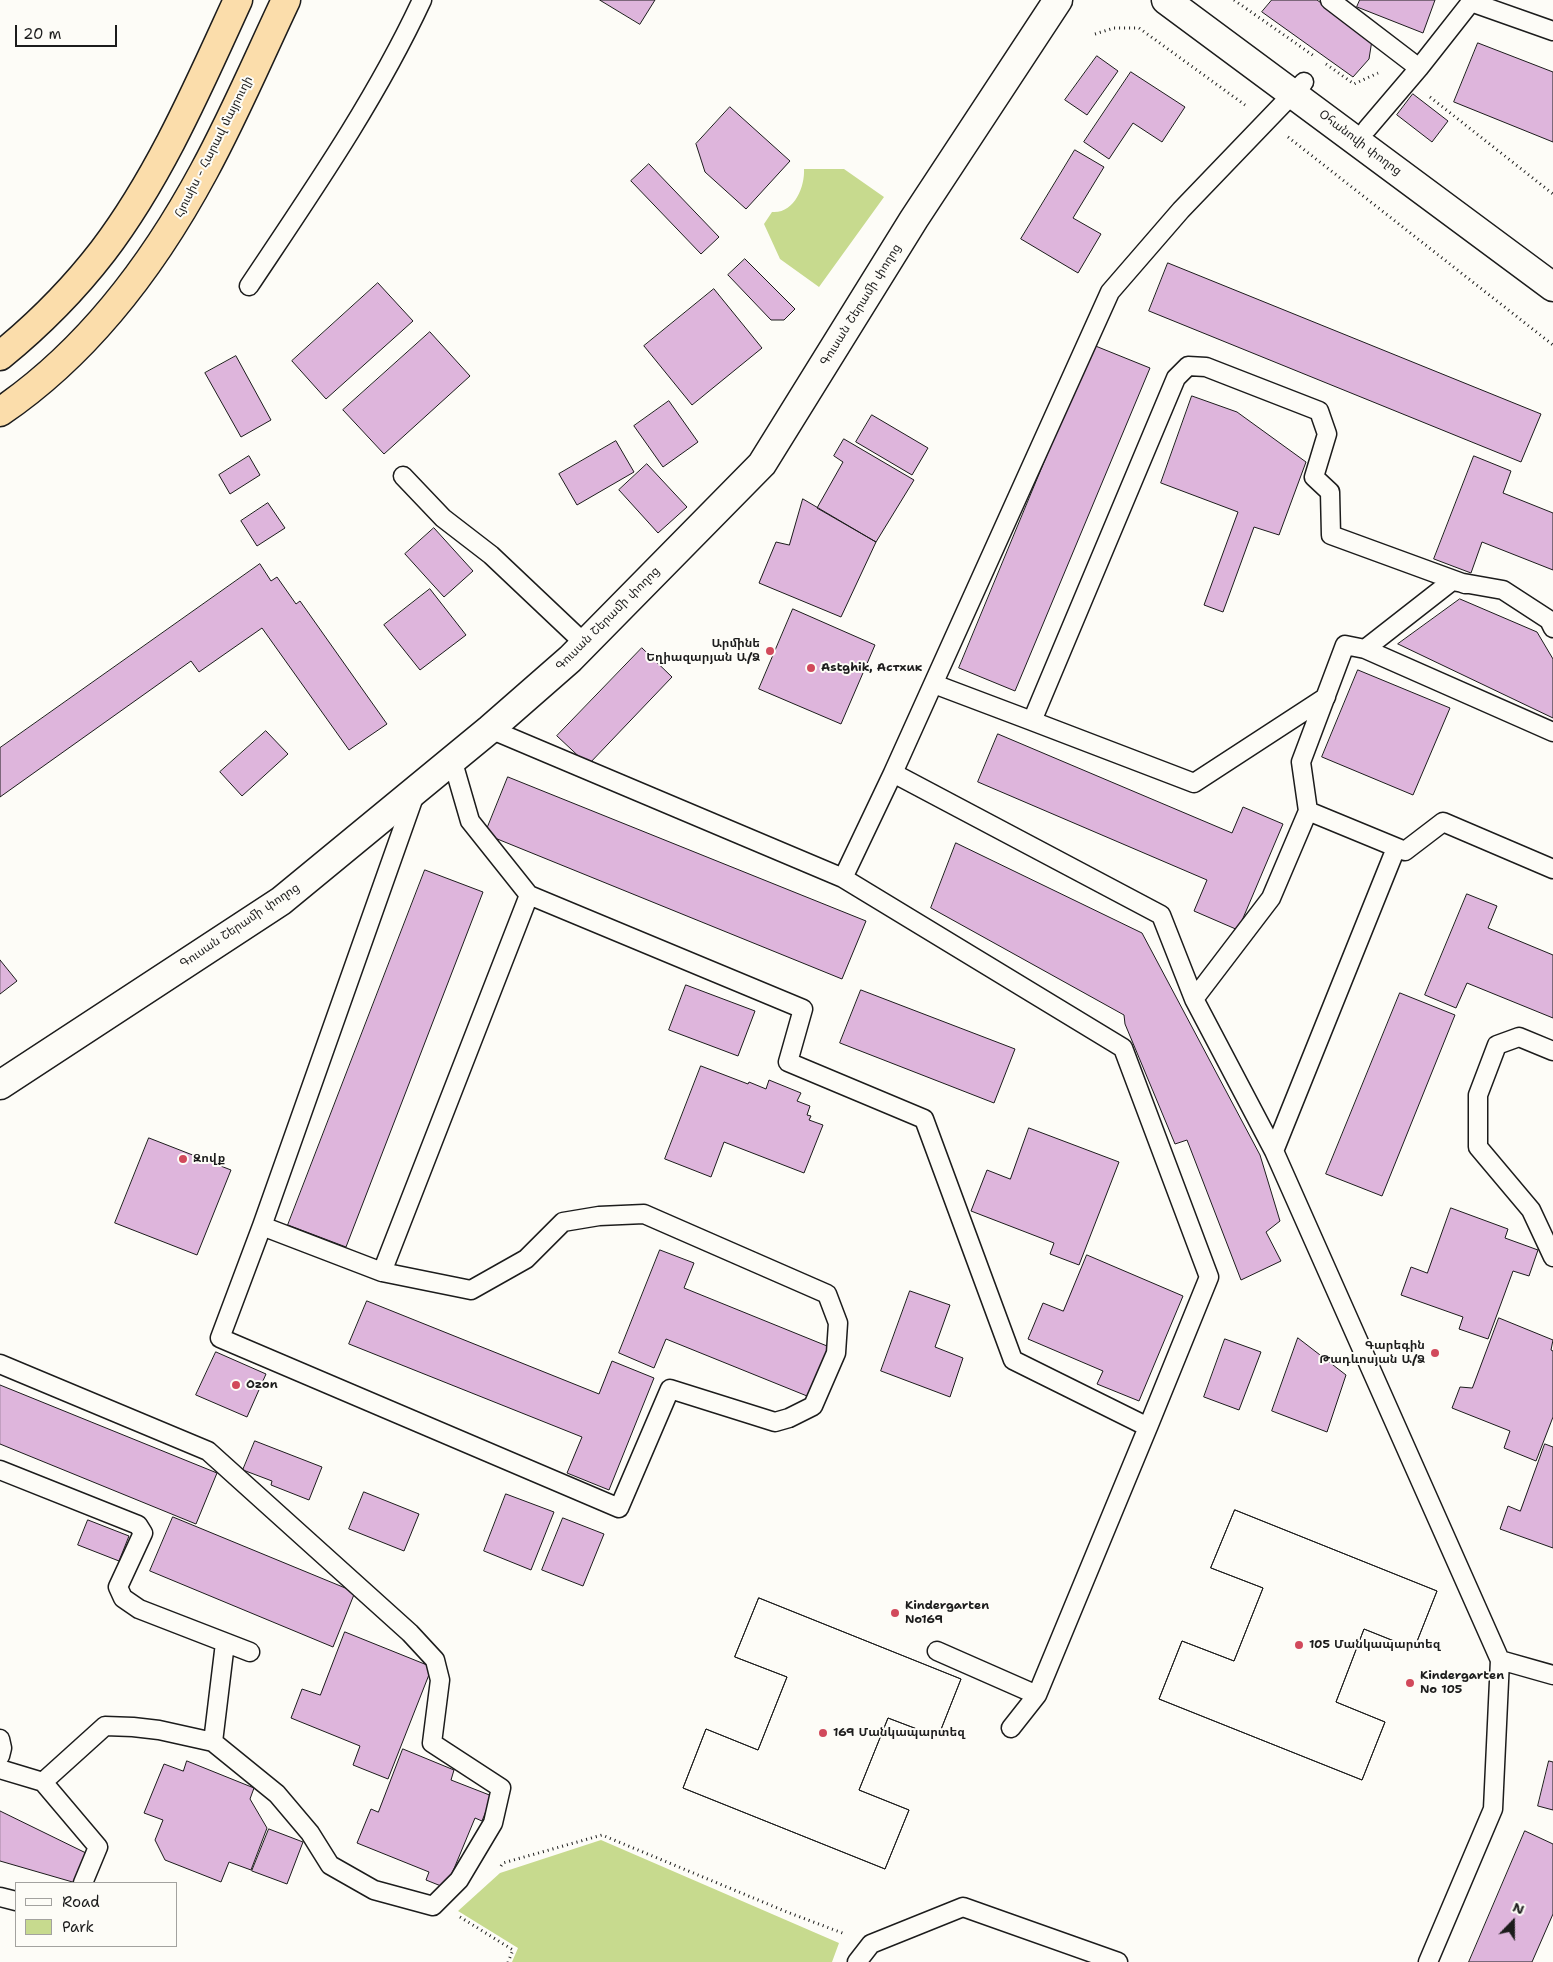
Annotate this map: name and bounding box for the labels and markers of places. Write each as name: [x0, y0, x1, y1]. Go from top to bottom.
place label: Արմինե Եղիազարյան Ա/Ձ: [646, 637, 760, 665]
marker: Արմինե Եղիազարյան Ա/Ձ: [764, 645, 776, 657]
place label: Astghik, Астхик: [821, 661, 922, 675]
marker: Astghik, Астхик: [805, 662, 817, 674]
place label: Զովք: [193, 1152, 225, 1166]
marker: Զովք: [177, 1153, 189, 1165]
place label: Գարեգին Թադևոսյան Ա/Ձ: [1319, 1339, 1425, 1367]
marker: Գարեգին Թադևոսյան Ա/Ձ: [1429, 1347, 1441, 1359]
place label: Ozon: [246, 1378, 278, 1392]
marker: Ozon: [230, 1379, 242, 1391]
place label: Kindergarten No169: [905, 1599, 989, 1627]
marker: Kindergarten No169: [889, 1607, 901, 1619]
place label: 105 Մանկապարտեզ: [1309, 1638, 1440, 1652]
marker: 105 Մանկապարտեզ: [1293, 1639, 1305, 1651]
place label: Kindergarten No 105: [1420, 1669, 1504, 1697]
marker: Kindergarten No 105: [1404, 1677, 1416, 1689]
place label: 169 Մանկապարտեզ: [833, 1726, 965, 1740]
marker: 169 Մանկապարտեզ: [817, 1727, 829, 1739]

